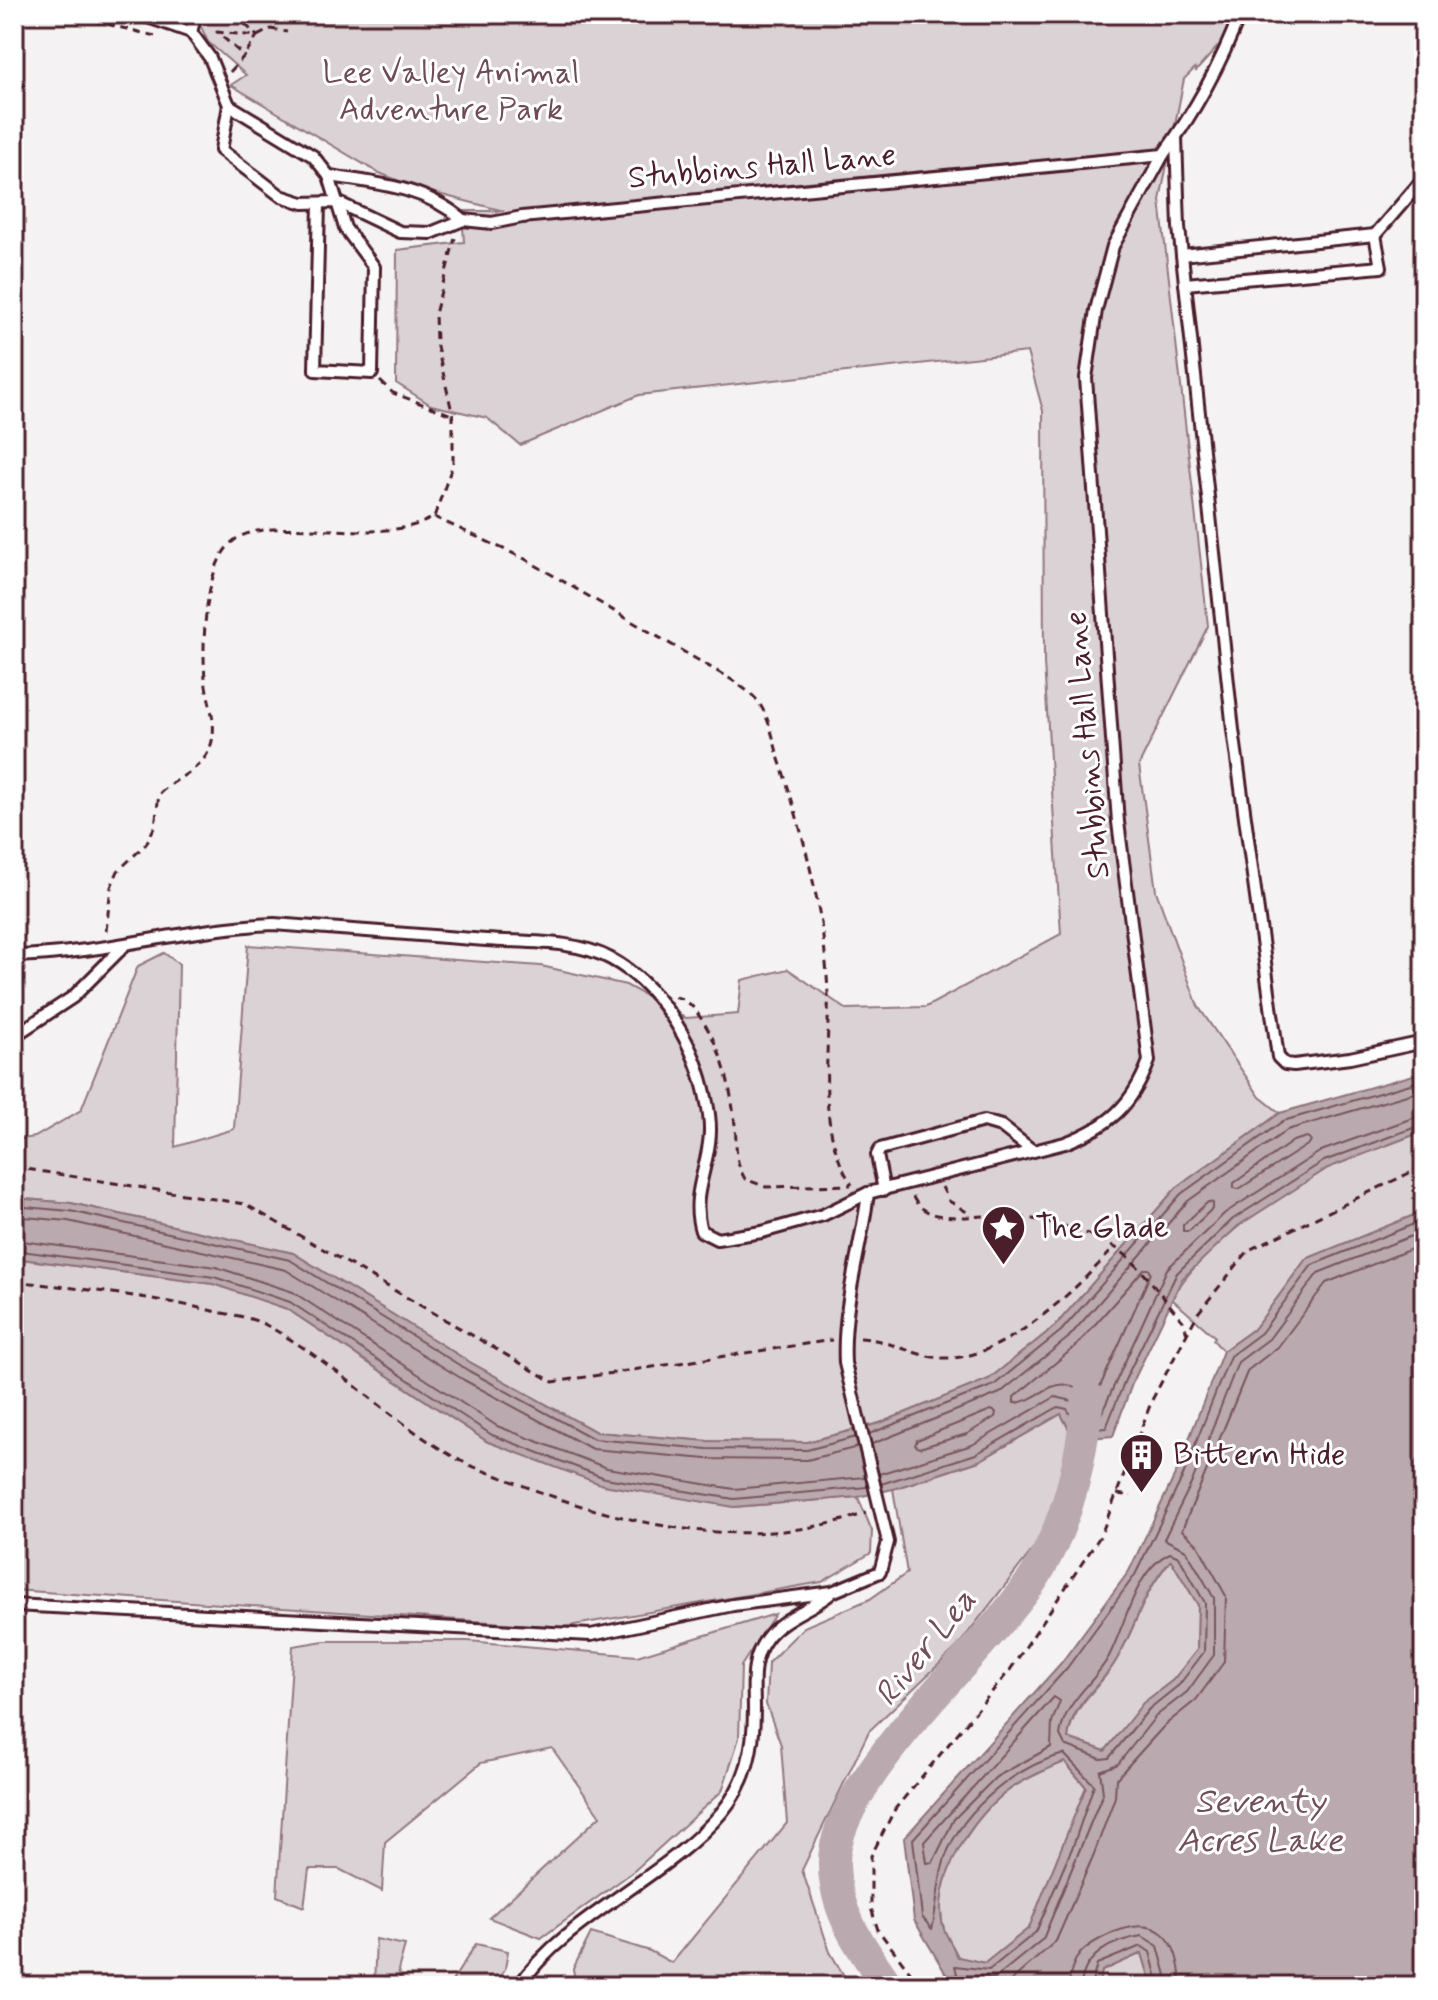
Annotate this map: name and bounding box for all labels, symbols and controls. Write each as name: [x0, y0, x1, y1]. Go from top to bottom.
park label: Lee Valley Animal Adventure Park: [323, 52, 579, 131]
street label: Stubbins Hall Lane: [626, 134, 898, 200]
street label: Stubbins Hall Lane: [1055, 609, 1121, 881]
place icon: The Glade: [980, 1204, 1028, 1267]
place label: The Glade: [1035, 1207, 1169, 1249]
building icon: Bittern Hide: [1118, 1431, 1166, 1494]
place label: Bittern Hide: [1173, 1434, 1346, 1476]
water label: River Lea: [865, 1580, 987, 1716]
water label: Seventy Acres Lake: [1177, 1780, 1344, 1864]

